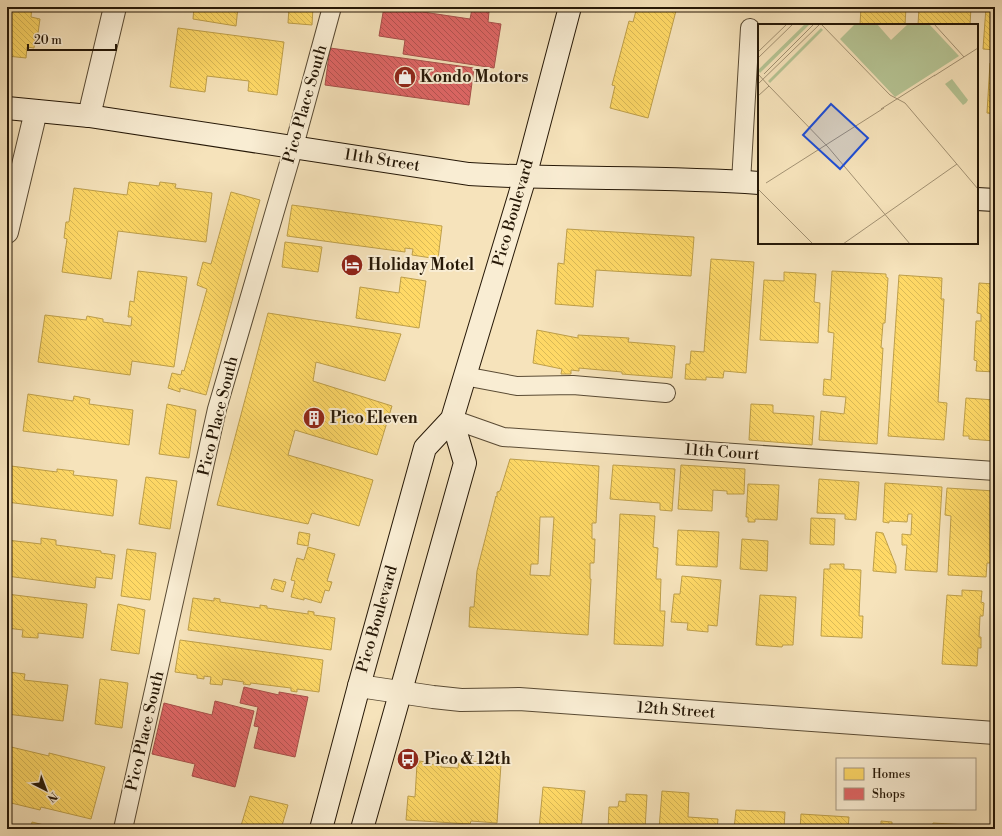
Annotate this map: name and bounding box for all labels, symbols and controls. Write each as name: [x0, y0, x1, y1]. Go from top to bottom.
inset map: [758, 24, 978, 244]
scale bar: [28, 26, 116, 52]
text: 20 m: [34, 33, 62, 48]
street label: Pico Place South: [279, 42, 332, 166]
shop icon: Kondo Motors: [392, 64, 418, 90]
place label: Kondo Motors: [420, 67, 529, 87]
street label: 11th Street: [343, 144, 422, 176]
street label: Pico Boulevard: [488, 157, 538, 269]
hotel icon: Holiday Motel: [339, 252, 365, 278]
place label: Holiday Motel: [368, 255, 475, 275]
street label: Pico Place South: [193, 354, 243, 478]
building icon: Pico Eleven: [301, 405, 327, 431]
place label: Pico Eleven: [330, 408, 418, 428]
street label: 11th Court: [684, 439, 760, 465]
street label: Pico Boulevard: [352, 563, 402, 675]
street label: Pico Place South: [121, 669, 169, 793]
street label: 12th Street: [636, 697, 716, 723]
bus stop icon: Pico & 12th: [395, 746, 421, 772]
place label: Pico & 12th: [424, 749, 511, 769]
legend: [836, 758, 976, 810]
text: Homes: [872, 767, 910, 782]
north arrow: [26, 770, 66, 810]
text: Shops: [872, 787, 905, 802]
text: N: [44, 789, 60, 805]

